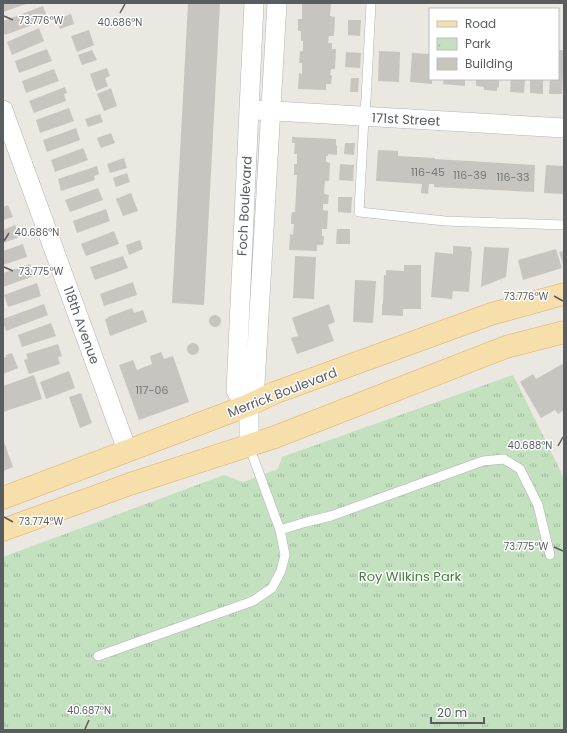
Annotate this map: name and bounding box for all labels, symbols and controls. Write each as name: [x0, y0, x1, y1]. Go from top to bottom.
legend: [429, 8, 559, 80]
text: 73.776°W: [19, 13, 64, 28]
text: 40.686°N: [98, 15, 142, 30]
text: Road: [465, 15, 496, 32]
text: Park: [465, 35, 492, 52]
text: Building: [465, 55, 513, 72]
street label: 171st Street: [371, 108, 441, 131]
street label: Foch Boulevard: [232, 156, 257, 257]
house number: 116-45: [411, 164, 445, 180]
house number: 116-39: [453, 167, 487, 183]
house number: 116-33: [496, 169, 530, 185]
text: 40.686°N: [15, 225, 59, 240]
text: 73.775°W: [19, 264, 63, 279]
street label: 118th Avenue: [59, 283, 104, 367]
text: 73.776°W: [504, 289, 549, 304]
street label: Merrick Boulevard: [225, 363, 340, 422]
house number: 117-06: [136, 382, 169, 398]
text: 40.688°N: [508, 438, 552, 453]
text: 73.774°W: [19, 514, 63, 529]
text: 73.775°W: [504, 539, 548, 554]
park label: Roy Wilkins Park: [359, 567, 462, 586]
scale bar: [431, 699, 484, 725]
text: 40.687°N: [67, 703, 111, 718]
text: 20 m: [437, 704, 467, 721]

